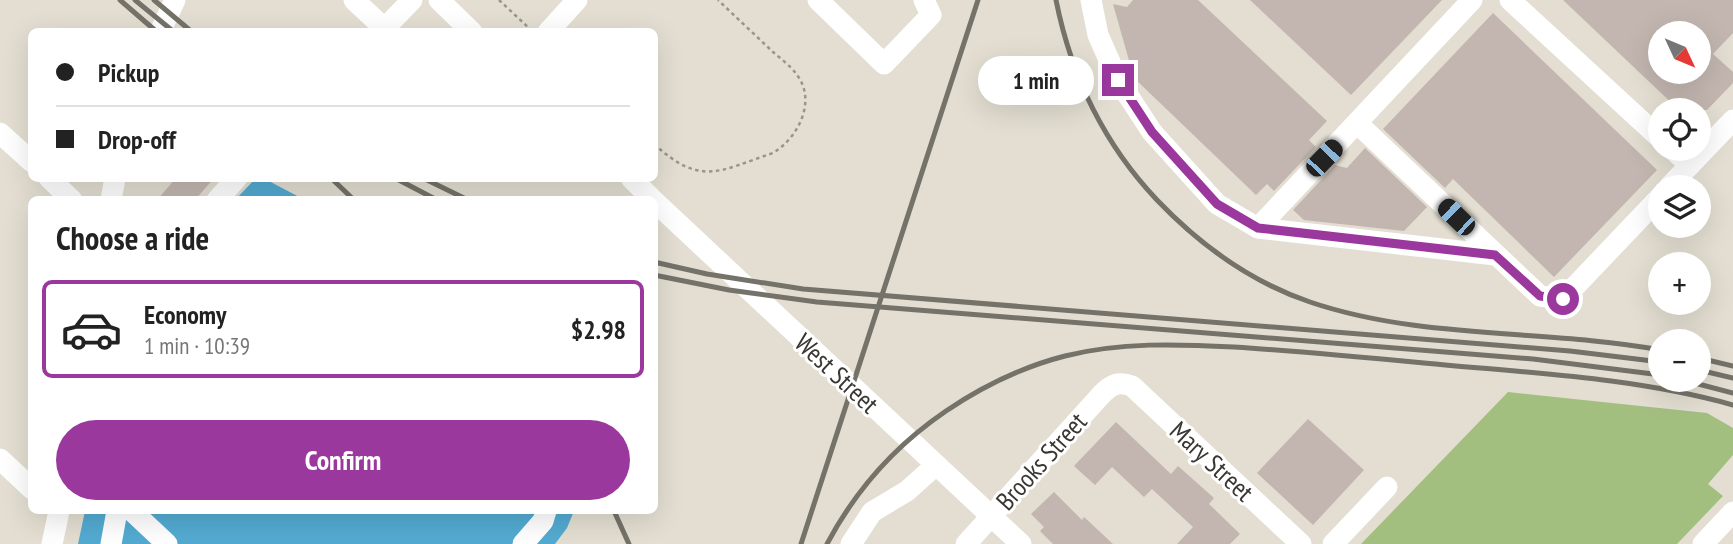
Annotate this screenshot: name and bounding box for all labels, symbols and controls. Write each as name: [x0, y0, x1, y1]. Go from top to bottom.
north arrow: [1648, 21, 1712, 84]
map controls: [1648, 21, 1711, 392]
text: Pickup: [98, 56, 159, 89]
callout: 1 min: [978, 56, 1094, 104]
route end: [1102, 64, 1134, 96]
text: 1 min: [1013, 66, 1059, 95]
button: locate: [1648, 98, 1711, 161]
text: Drop-off: [98, 123, 176, 156]
car: [1302, 136, 1347, 180]
button: layers: [1648, 175, 1711, 238]
car: [1434, 195, 1479, 239]
text: Choose a ride: [56, 217, 209, 259]
button: +: [1648, 252, 1711, 315]
route start: [1547, 283, 1579, 315]
icon: car: [60, 298, 123, 361]
text: Economy: [144, 298, 226, 331]
text: $2.98: [571, 313, 626, 346]
street label: West Street: [788, 326, 886, 420]
button: −: [1648, 329, 1711, 392]
text: 1 min · 10:39: [144, 331, 250, 360]
street label: Brooks Street: [989, 405, 1093, 517]
street label: Mary Street: [1163, 414, 1261, 508]
button: Confirm: [56, 420, 630, 500]

